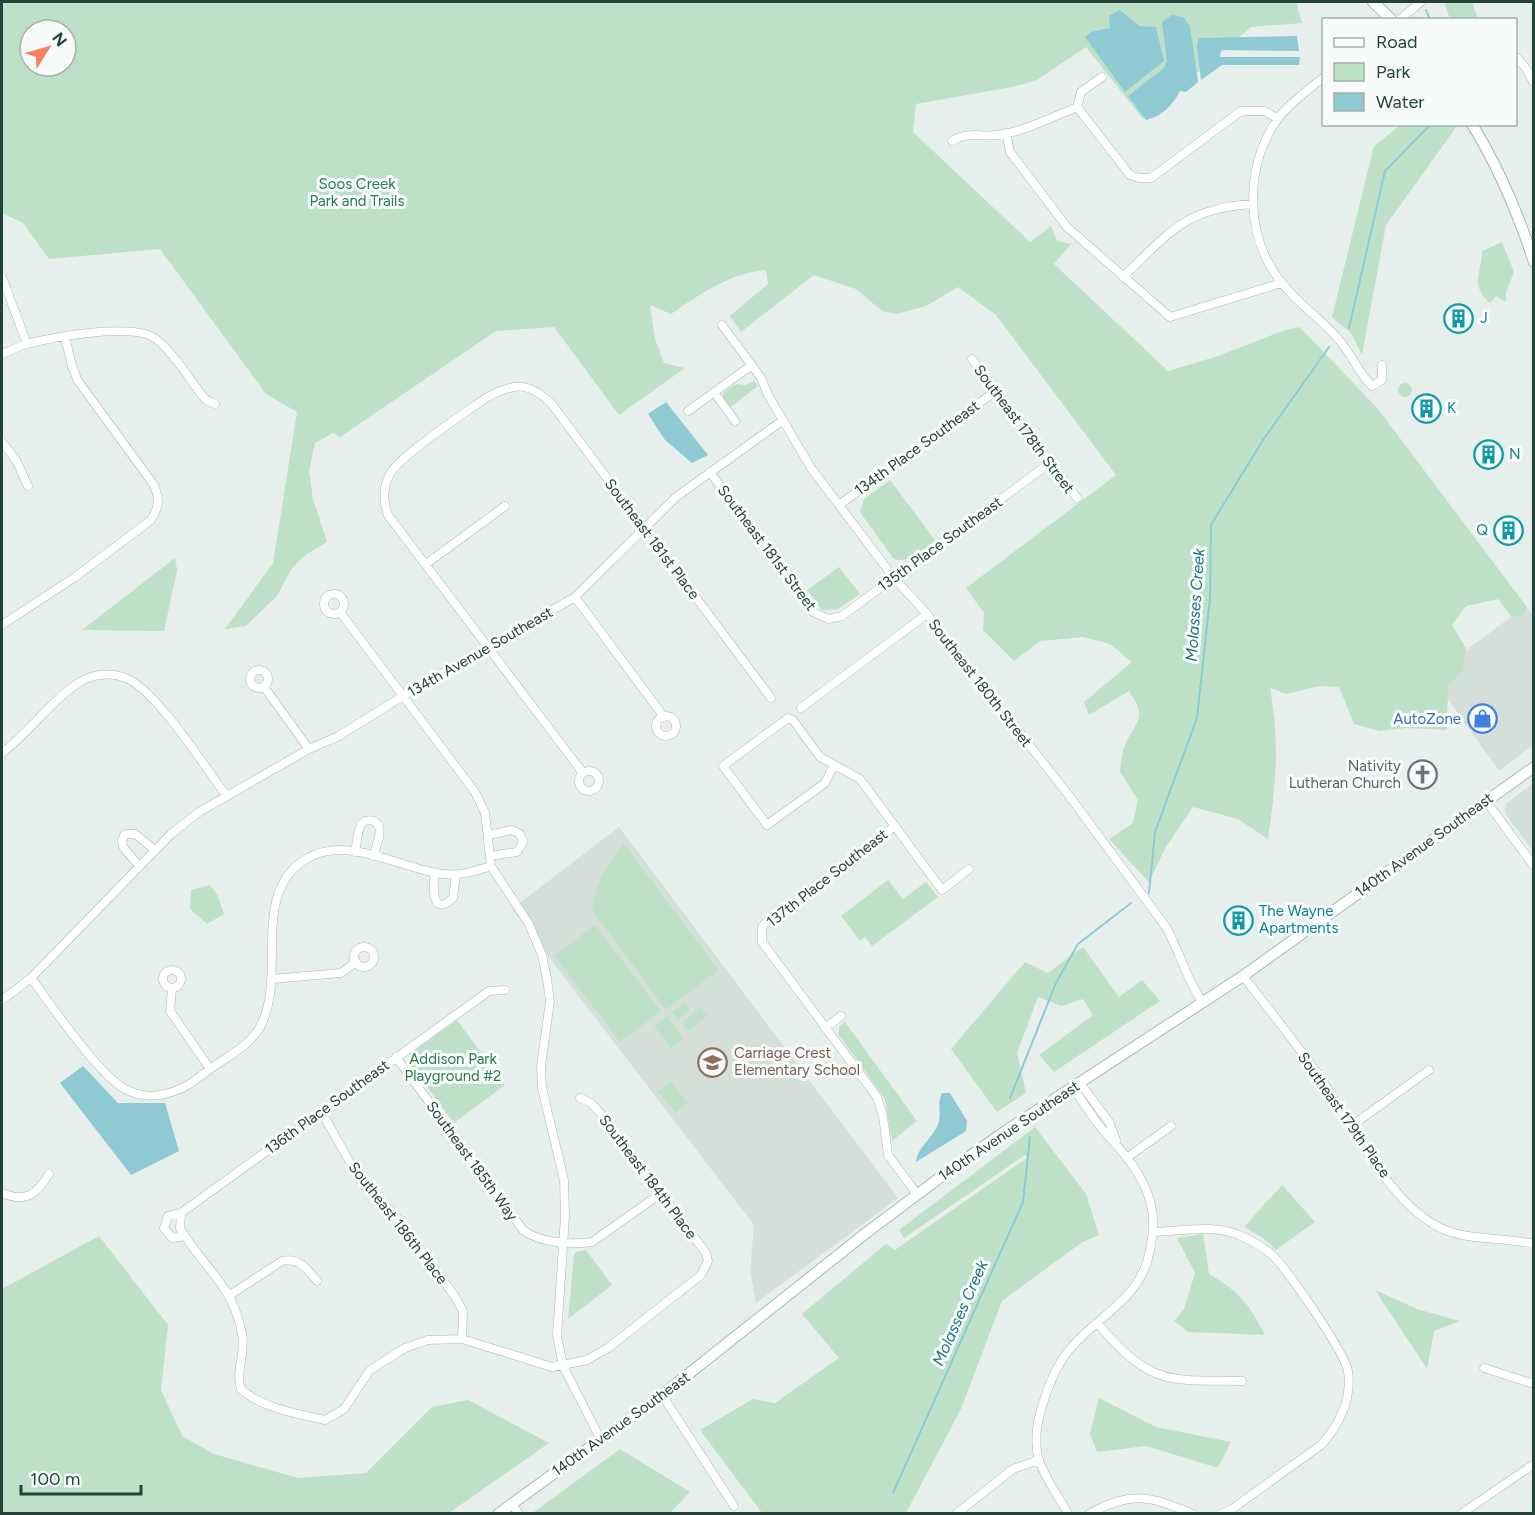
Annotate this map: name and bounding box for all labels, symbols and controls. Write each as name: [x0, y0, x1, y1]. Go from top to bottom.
north arrow: [18, 18, 78, 78]
legend: [1322, 18, 1517, 126]
text: N: [48, 29, 71, 50]
text: Road: [1376, 31, 1417, 53]
text: Park: [1376, 61, 1411, 83]
text: Water: [1376, 91, 1424, 113]
park label: Soos Creek Park and Trails: [310, 175, 404, 210]
building icon: J: [1443, 302, 1475, 334]
place label: J: [1480, 309, 1488, 327]
street label: Southeast 178th Street: [970, 361, 1078, 497]
building icon: K: [1410, 392, 1442, 424]
street label: 134th Place Southeast: [851, 396, 983, 499]
place label: K: [1447, 399, 1457, 417]
building icon: N: [1472, 438, 1504, 470]
place label: N: [1509, 445, 1521, 463]
street label: Southeast 181st Place: [601, 475, 703, 603]
street label: Southeast 181st Street: [714, 482, 820, 615]
street label: 135th Place Southeast: [874, 493, 1006, 595]
building icon: Q: [1493, 514, 1525, 546]
place label: Q: [1476, 521, 1488, 539]
water label: Molasses Creek: [1182, 547, 1209, 662]
street label: 134th Avenue Southeast: [404, 603, 556, 701]
street label: Southeast 180th Street: [924, 615, 1036, 751]
shop icon: AutoZone: [1466, 703, 1498, 735]
place label: AutoZone: [1393, 710, 1461, 728]
place label: Nativity Lutheran Church: [1289, 757, 1401, 792]
church icon: Nativity Lutheran Church: [1406, 759, 1438, 791]
street label: 140th Avenue Southeast: [1352, 789, 1497, 901]
street label: 137th Place Southeast: [763, 825, 891, 931]
place label: The Wayne Apartments: [1259, 902, 1338, 937]
building icon: The Wayne Apartments: [1222, 904, 1254, 936]
place label: Carriage Crest Elementary School: [734, 1044, 860, 1079]
school or university icon: Carriage Crest Elementary School: [697, 1046, 729, 1078]
street label: Southeast 179th Place: [1294, 1049, 1394, 1181]
park label: Addison Park Playground #2: [405, 1050, 501, 1085]
street label: 136th Place Southeast: [261, 1056, 393, 1158]
street label: 140th Avenue Southeast: [935, 1077, 1083, 1185]
street label: Southeast 185th Way: [423, 1098, 522, 1224]
street label: Southeast 184th Place: [595, 1111, 701, 1243]
street label: Southeast 186th Place: [345, 1158, 451, 1288]
water label: Molasses Creek: [928, 1256, 992, 1369]
street label: 140th Avenue Southeast: [549, 1368, 694, 1480]
scale bar: [21, 1458, 141, 1496]
text: 100 m: [30, 1468, 80, 1490]

